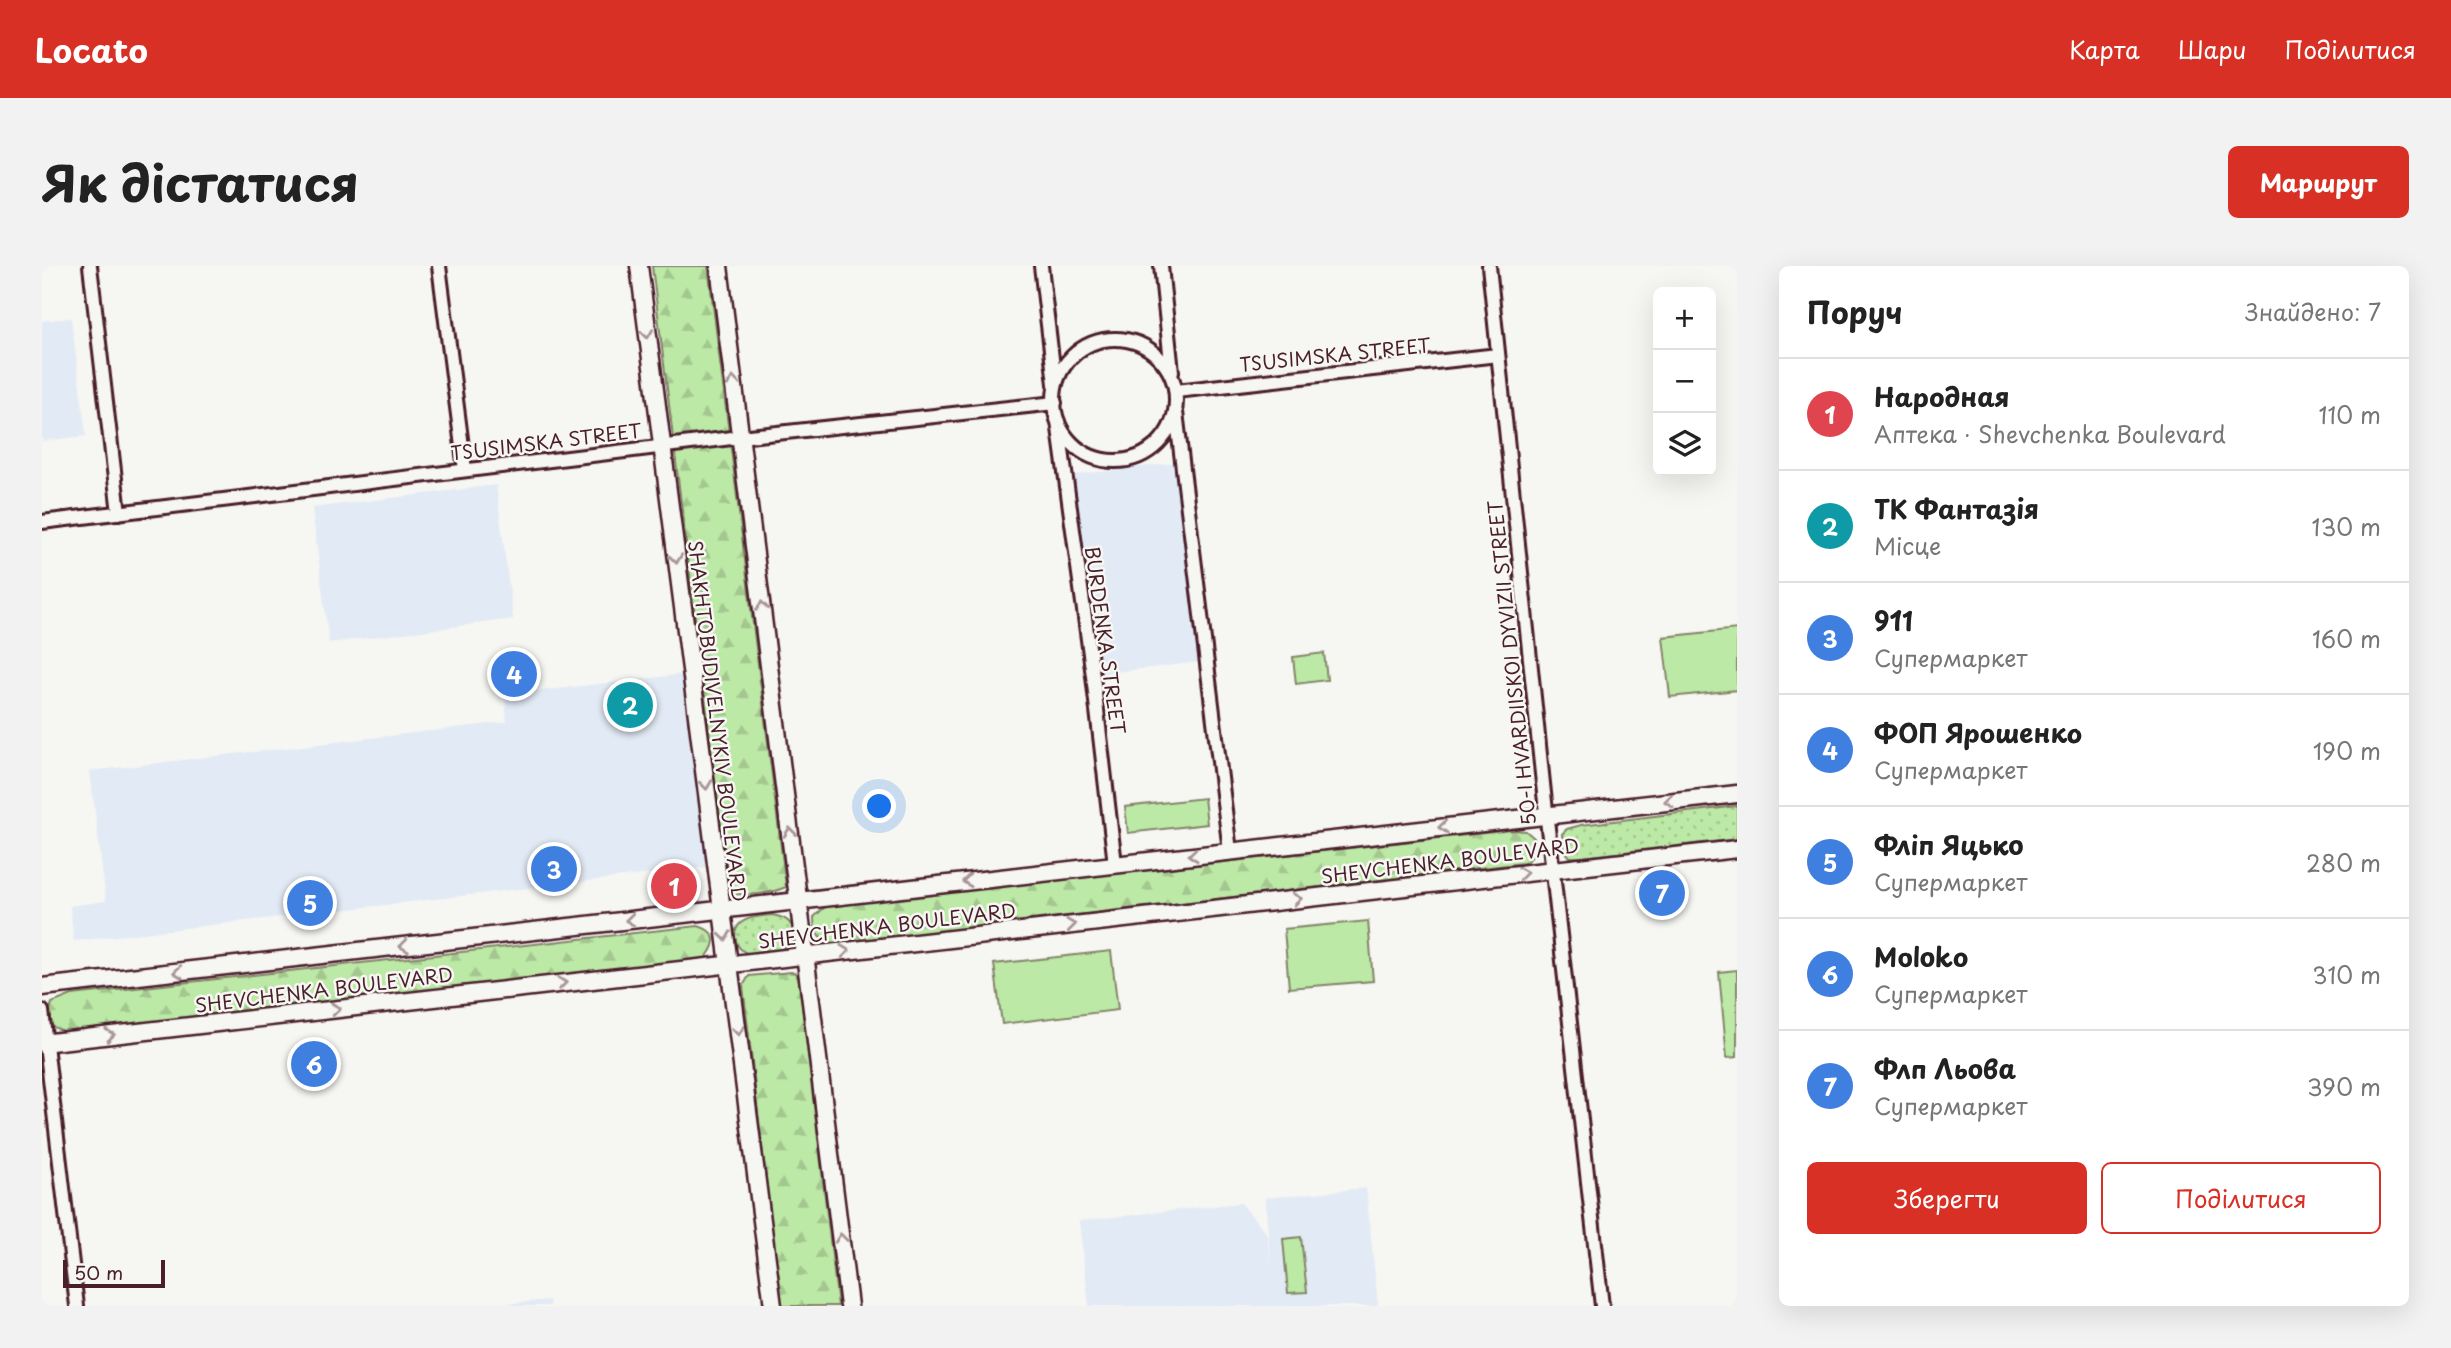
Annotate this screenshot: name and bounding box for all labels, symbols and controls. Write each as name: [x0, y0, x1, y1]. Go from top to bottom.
text: Locato: [35, 24, 148, 74]
text: Карта: [2069, 31, 2140, 67]
text: Шари: [2178, 31, 2247, 67]
text: Поділитися: [2285, 31, 2416, 67]
text: Як дістатися: [42, 145, 359, 219]
button: Маршрут: [2228, 146, 2409, 218]
map controls: [1653, 287, 1716, 476]
button: +: [1653, 287, 1716, 350]
text: Поруч: [1807, 289, 1902, 334]
text: Знайдено: 7: [2245, 294, 2381, 329]
one-way arrow: [640, 328, 655, 340]
street label: TSUSIMSKA STREET: [1238, 330, 1432, 378]
button: −: [1653, 350, 1716, 413]
one-way arrow: [726, 375, 741, 387]
text: Народная: [1874, 377, 2009, 416]
text: 1: [1825, 397, 1836, 432]
text: 110 m: [2319, 397, 2381, 432]
button: layers: [1653, 413, 1716, 476]
street label: TSUSIMSKA STREET: [449, 415, 643, 467]
text: Аптека · Shevchenka Boulevard: [1874, 416, 2226, 451]
text: ТК Фантазія: [1874, 489, 2039, 528]
street label: 50-I HVARDIISKOI DYVIZII STREET: [1480, 499, 1542, 827]
text: 2: [1822, 509, 1838, 544]
text: 130 m: [2311, 509, 2381, 544]
text: Місце: [1874, 528, 1941, 563]
street label: SHAKHTOBUDIVELNYKIV BOULEVARD: [682, 539, 754, 903]
street label: BURDENKA STREET: [1079, 544, 1133, 736]
one-way arrow: [669, 554, 684, 565]
one-way arrow: [754, 601, 769, 612]
text: 911: [1874, 601, 1913, 640]
text: 3: [1822, 621, 1838, 656]
text: 160 m: [2312, 621, 2381, 656]
text: Супермаркет: [1874, 640, 2028, 675]
pin: 4: [491, 648, 537, 700]
pin: 2: [607, 679, 653, 731]
text: ФОП Ярошенко: [1874, 713, 2082, 752]
text: 4: [1822, 733, 1838, 768]
text: 190 m: [2313, 733, 2381, 768]
text: Супермаркет: [1874, 752, 2028, 787]
one-way arrow: [698, 779, 713, 791]
your location: [862, 789, 896, 823]
one-way arrow: [1663, 794, 1675, 809]
one-way arrow: [1437, 819, 1449, 834]
text: Фліп Яцько: [1874, 825, 2024, 864]
one-way arrow: [782, 826, 797, 838]
street label: SHEVCHENKA BOULEVARD: [1320, 830, 1580, 890]
pin: 3: [531, 843, 577, 895]
text: 5: [1823, 845, 1837, 880]
text: 280 m: [2306, 845, 2381, 880]
one-way arrow: [1187, 847, 1198, 862]
pin: 1: [651, 860, 697, 912]
text: Супермаркет: [1874, 864, 2028, 899]
one-way arrow: [1518, 866, 1529, 881]
pin: 7: [1639, 867, 1685, 919]
one-way arrow: [961, 873, 972, 888]
pin: 5: [287, 877, 333, 929]
one-way arrow: [1291, 891, 1303, 906]
street label: SHEVCHENKA BOULEVARD: [757, 895, 1017, 955]
one-way arrow: [624, 912, 635, 927]
one-way arrow: [1065, 917, 1077, 932]
one-way arrow: [718, 931, 733, 942]
text: Moloko: [1874, 937, 1968, 976]
one-way arrow: [398, 938, 409, 953]
one-way arrow: [839, 943, 851, 958]
text: 6: [1822, 957, 1838, 992]
text: 310 m: [2312, 957, 2381, 992]
street label: SHEVCHENKA BOULEVARD: [194, 959, 454, 1019]
one-way arrow: [172, 964, 183, 979]
one-way arrow: [557, 976, 568, 991]
text: Супермаркет: [1874, 976, 2028, 1011]
one-way arrow: [330, 1001, 342, 1016]
one-way arrow: [731, 1026, 746, 1037]
one-way arrow: [104, 1027, 116, 1042]
pin: 6: [291, 1038, 337, 1090]
text: Флп Льова: [1874, 1049, 2016, 1088]
text: 7: [1823, 1069, 1837, 1104]
text: 390 m: [2307, 1069, 2381, 1104]
text: Супермаркет: [1874, 1088, 2028, 1123]
button: Зберегти: [1807, 1162, 2087, 1234]
button: Поділитися: [2101, 1162, 2381, 1234]
one-way arrow: [833, 1232, 848, 1244]
scale bar: [63, 1257, 164, 1289]
text: 50 m: [74, 1258, 123, 1286]

